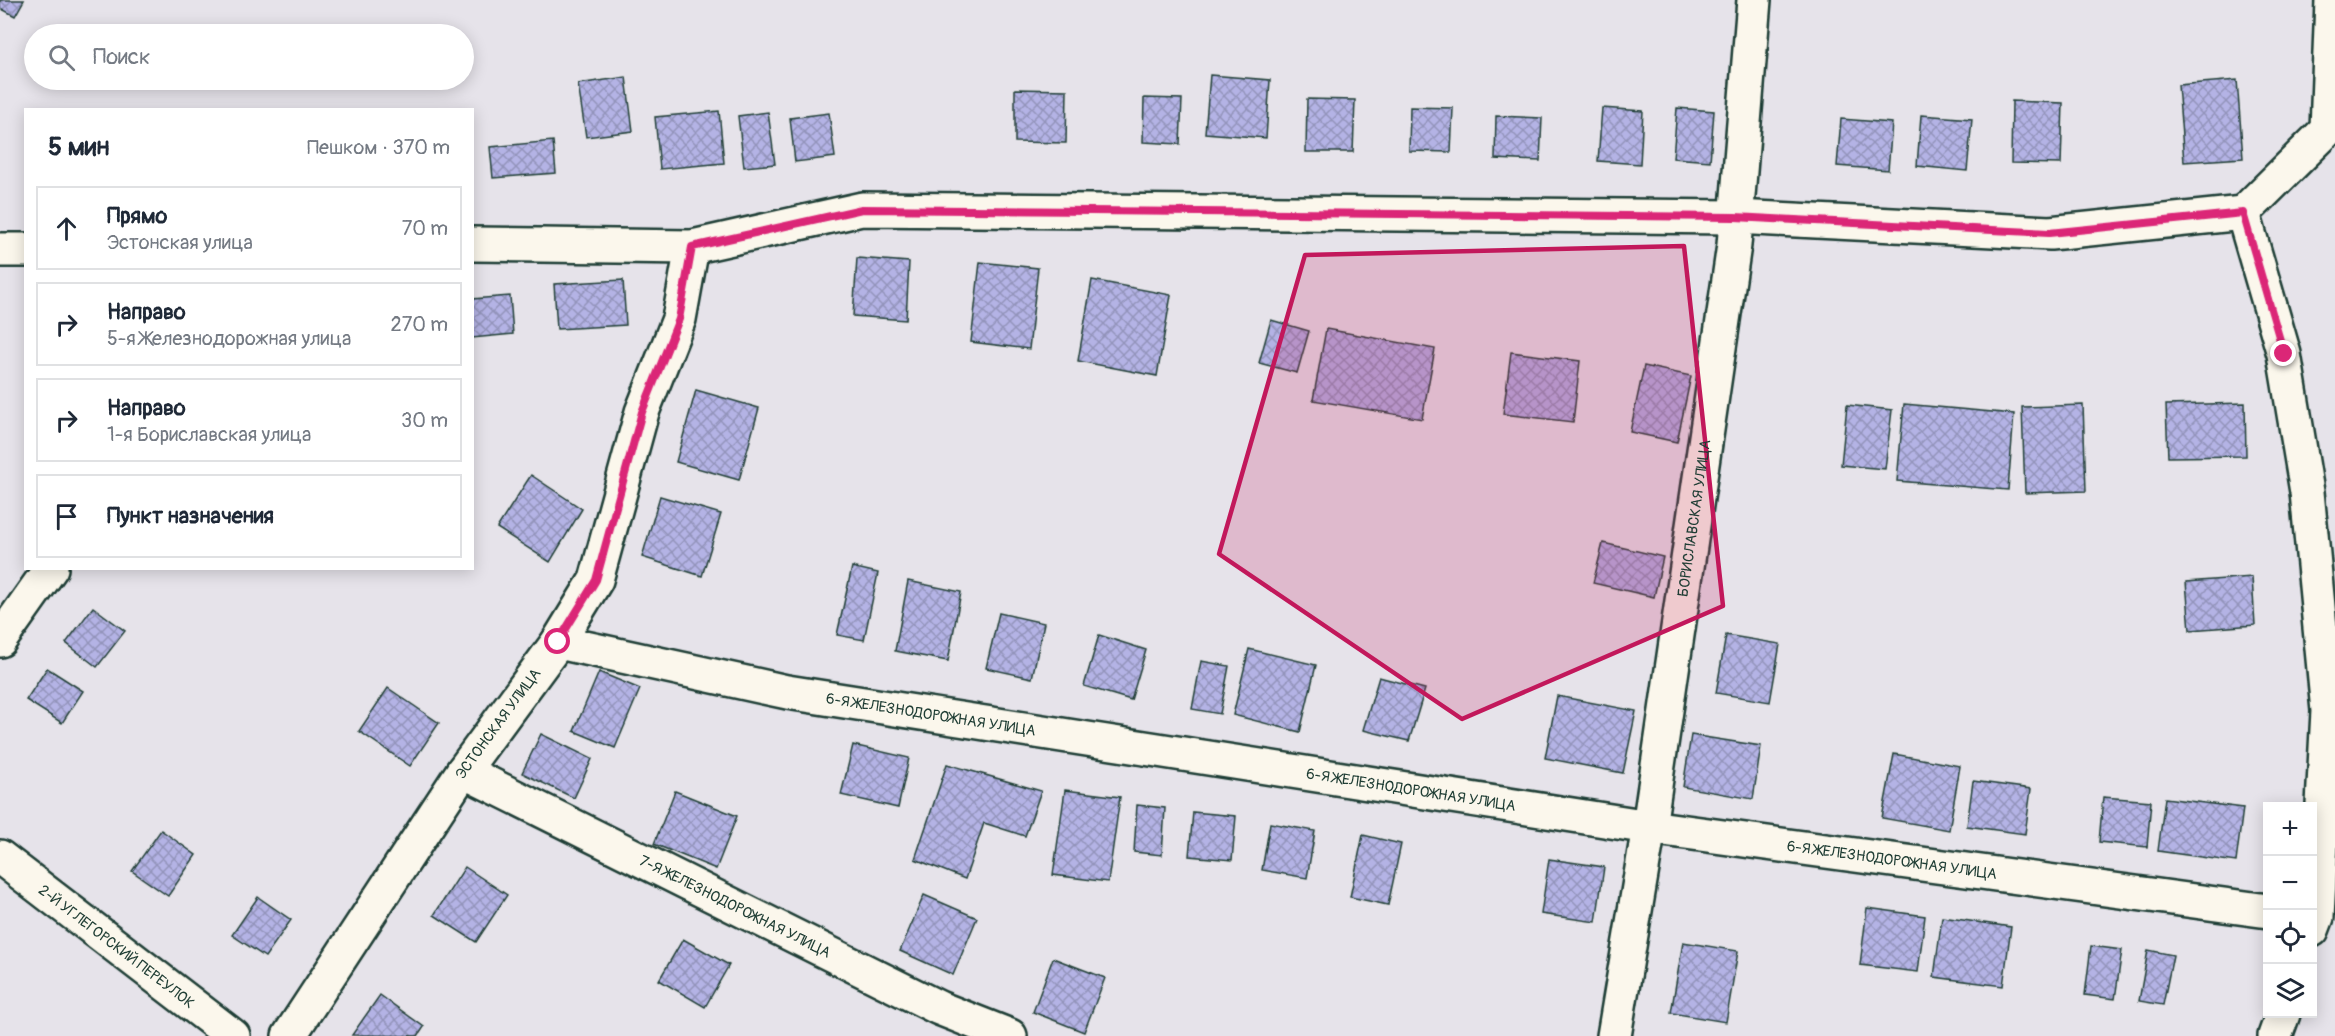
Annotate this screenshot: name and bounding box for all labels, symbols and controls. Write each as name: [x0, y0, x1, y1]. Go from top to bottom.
search box: [24, 24, 474, 90]
icon: search: [45, 41, 78, 74]
text: Поиск: [93, 43, 150, 71]
text: 5 мин: [48, 131, 109, 163]
text: Пешком · 370 m: [307, 135, 450, 160]
text: Прямо: [107, 202, 167, 230]
icon: ahead: [50, 212, 83, 245]
text: 70 m: [402, 216, 448, 241]
text: Эстонская улица: [107, 230, 253, 255]
text: Направо: [107, 298, 186, 326]
icon: right: [50, 308, 83, 341]
text: 270 m: [390, 312, 448, 337]
text: 5-я Железнодорожная улица: [107, 326, 351, 351]
route end: [2270, 340, 2296, 366]
text: Направо: [107, 394, 186, 422]
icon: right: [50, 404, 83, 437]
text: 30 m: [401, 408, 448, 433]
text: 1-я Бориславская улица: [107, 422, 311, 447]
street label: БОРИСЛАВСКАЯ УЛИЦА: [1674, 438, 1715, 598]
icon: arrive: [50, 500, 83, 533]
text: Пункт назначения: [107, 502, 274, 530]
route start: [544, 628, 570, 654]
street label: ЭСТОНСКАЯ УЛИЦА: [451, 665, 546, 783]
street label: 6-Я ЖЕЛЕЗНОДОРОЖНАЯ УЛИЦА: [825, 689, 1037, 741]
street label: 6-Я ЖЕЛЕЗНОДОРОЖНАЯ УЛИЦА: [1305, 764, 1517, 816]
map controls: [2263, 802, 2317, 1018]
button: +: [2263, 802, 2317, 856]
street label: 6-Я ЖЕЛЕЗНОДОРОЖНАЯ УЛИЦА: [1785, 837, 1998, 884]
street label: 7-Я ЖЕЛЕЗНОДОРОЖНАЯ УЛИЦА: [636, 851, 834, 963]
button: −: [2263, 856, 2317, 910]
street label: 2-Й УГЛЕГОРСКИЙ ПЕРЕУЛОК: [34, 881, 198, 1013]
button: locate: [2263, 910, 2317, 964]
button: layers: [2263, 964, 2317, 1018]

